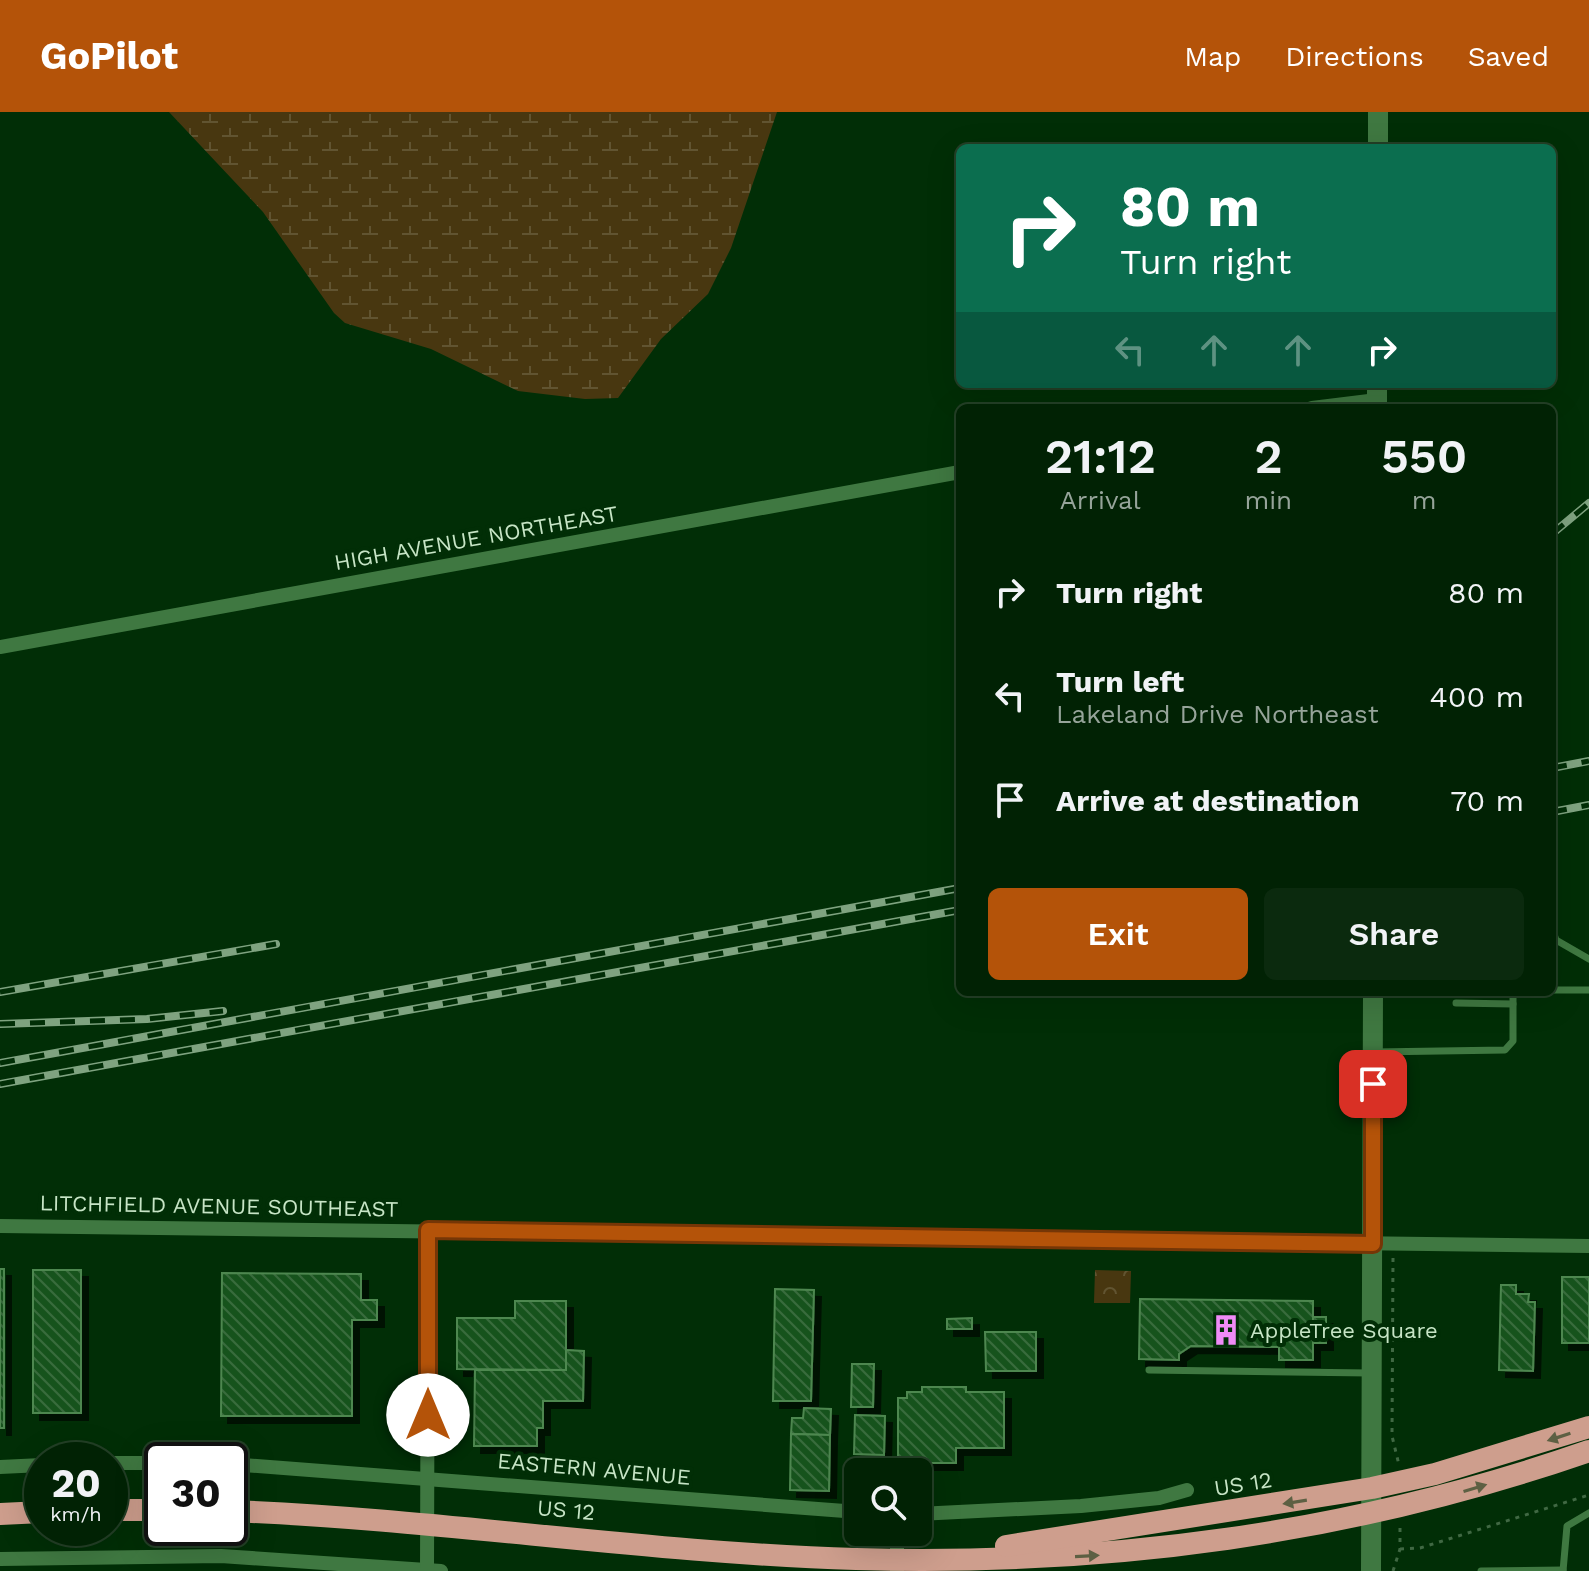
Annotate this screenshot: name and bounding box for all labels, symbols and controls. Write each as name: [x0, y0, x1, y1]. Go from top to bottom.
text: GoPilot: [40, 34, 178, 78]
text: Map: [1184, 40, 1241, 73]
text: Directions: [1285, 40, 1424, 73]
text: Saved: [1468, 40, 1549, 73]
text: 80 m: [1120, 174, 1260, 240]
icon: right: [988, 176, 1092, 280]
text: Turn right: [1120, 241, 1291, 283]
icon: left: [1108, 328, 1152, 372]
icon: ahead: [1192, 328, 1236, 372]
icon: ahead: [1276, 328, 1320, 372]
icon: right: [1360, 328, 1404, 372]
text: 21:12: [1045, 428, 1156, 485]
text: 2: [1254, 428, 1283, 485]
text: 550: [1381, 428, 1467, 485]
text: Arrival: [1060, 485, 1141, 515]
text: min: [1244, 485, 1292, 515]
text: m: [1412, 485, 1436, 515]
street label: HIGH AVENUE NORTHEAST: [332, 501, 620, 575]
icon: right: [988, 570, 1032, 614]
text: Turn right: [1056, 575, 1202, 610]
text: 80 m: [1448, 575, 1524, 610]
text: Turn left: [1056, 664, 1184, 699]
icon: left: [988, 674, 1032, 718]
text: 400 m: [1430, 679, 1524, 714]
text: Lakeland Drive Northeast: [1056, 699, 1379, 729]
icon: arrive: [988, 778, 1032, 822]
text: Arrive at destination: [1056, 783, 1360, 818]
text: 70 m: [1450, 783, 1524, 818]
button: Exit: [988, 888, 1248, 980]
button: Share: [1264, 888, 1524, 980]
pin: [1339, 1050, 1407, 1118]
icon: arrive: [1351, 1062, 1395, 1106]
street label: LITCHFIELD AVENUE SOUTHEAST: [39, 1190, 399, 1222]
building icon: AppleTree Square: [1209, 1313, 1243, 1347]
place label: AppleTree Square: [1250, 1318, 1438, 1343]
position arrow: [386, 1373, 470, 1457]
one-way arrow: [1546, 1432, 1570, 1444]
speed limit sign: 30: [144, 1442, 248, 1546]
street label: EASTERN AVENUE: [496, 1448, 692, 1490]
map controls: [844, 1458, 932, 1546]
button: search: [844, 1458, 932, 1546]
text: 20: [51, 1460, 101, 1507]
street label: US 12: [1212, 1467, 1274, 1501]
one-way arrow: [1464, 1481, 1488, 1494]
street label: US 12: [536, 1495, 596, 1525]
one-way arrow: [1282, 1496, 1307, 1509]
text: km/h: [50, 1502, 102, 1526]
one-way arrow: [1075, 1549, 1100, 1562]

